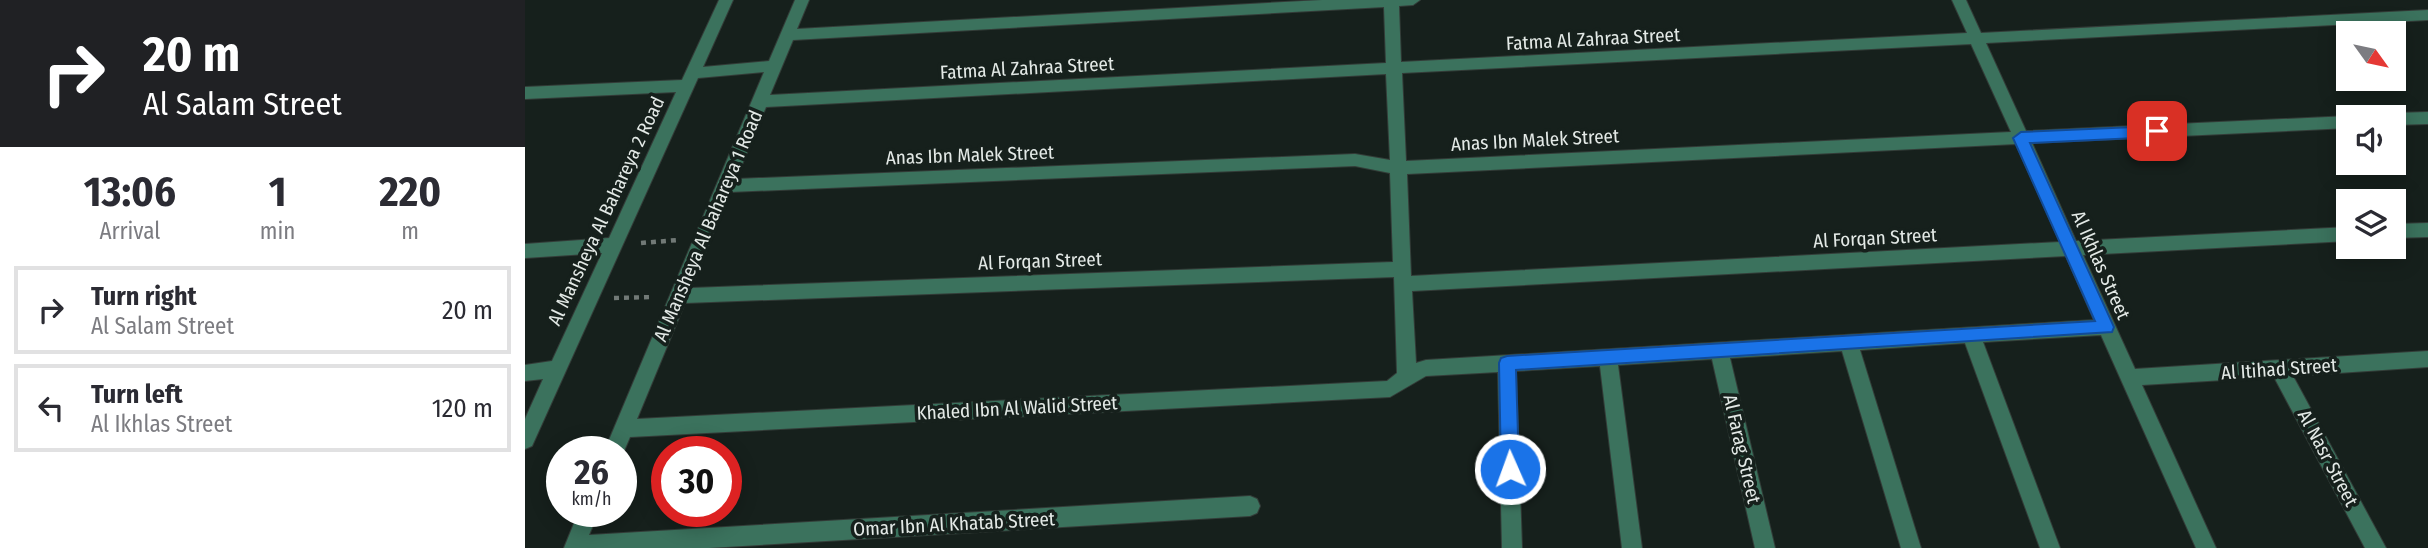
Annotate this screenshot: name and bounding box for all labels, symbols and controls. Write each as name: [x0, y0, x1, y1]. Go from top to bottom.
north arrow: [2336, 21, 2406, 91]
map controls: [2336, 21, 2406, 259]
street label: Fatma Al Zahraa Street: [1505, 23, 1681, 55]
text: 20 m: [143, 25, 240, 84]
icon: right: [28, 28, 119, 119]
street label: Fatma Al Zahraa Street: [939, 52, 1115, 84]
text: Al Salam Street: [143, 85, 342, 123]
street label: Al Mansheya Al Bahareya 2 Road: [543, 93, 669, 329]
pin: [2127, 101, 2187, 161]
button: sound: [2336, 105, 2406, 175]
street label: Al Mansheya Al Bahareya 1 Road: [649, 107, 767, 345]
icon: arrive: [2138, 112, 2176, 150]
street label: Anas Ibn Malek Street: [1450, 124, 1620, 156]
street label: Anas Ibn Malek Street: [885, 141, 1055, 169]
text: 13:06: [84, 167, 176, 217]
text: 1: [269, 167, 287, 217]
text: 220: [379, 167, 441, 217]
button: layers: [2336, 189, 2406, 259]
street label: Al Ikhlas Street: [2067, 207, 2136, 324]
text: Arrival: [99, 217, 160, 245]
text: min: [260, 217, 295, 245]
text: m: [401, 217, 419, 245]
street label: Al Forqan Street: [1813, 223, 1938, 253]
street label: Al Forqan Street: [978, 247, 1103, 275]
text: Turn right: [91, 281, 197, 312]
icon: right: [32, 291, 70, 329]
text: 20 m: [442, 295, 493, 326]
text: Al Salam Street: [91, 312, 234, 340]
street label: Al Itihad Street: [2220, 353, 2339, 385]
text: Turn left: [91, 379, 183, 410]
icon: left: [32, 389, 70, 427]
street label: Khaled Ibn Al Walid Street: [916, 391, 1119, 425]
street label: Al Farag Street: [1718, 392, 1766, 507]
text: 120 m: [432, 393, 493, 424]
street label: Al Nasr Street: [2293, 406, 2363, 511]
text: Al Ikhlas Street: [91, 410, 232, 438]
position arrow: [1473, 432, 1547, 506]
speed limit sign: 30: [651, 436, 742, 527]
text: 26: [574, 451, 609, 493]
text: km/h: [571, 488, 612, 510]
street label: Omar Ibn Al Khatab Street: [853, 507, 1056, 541]

